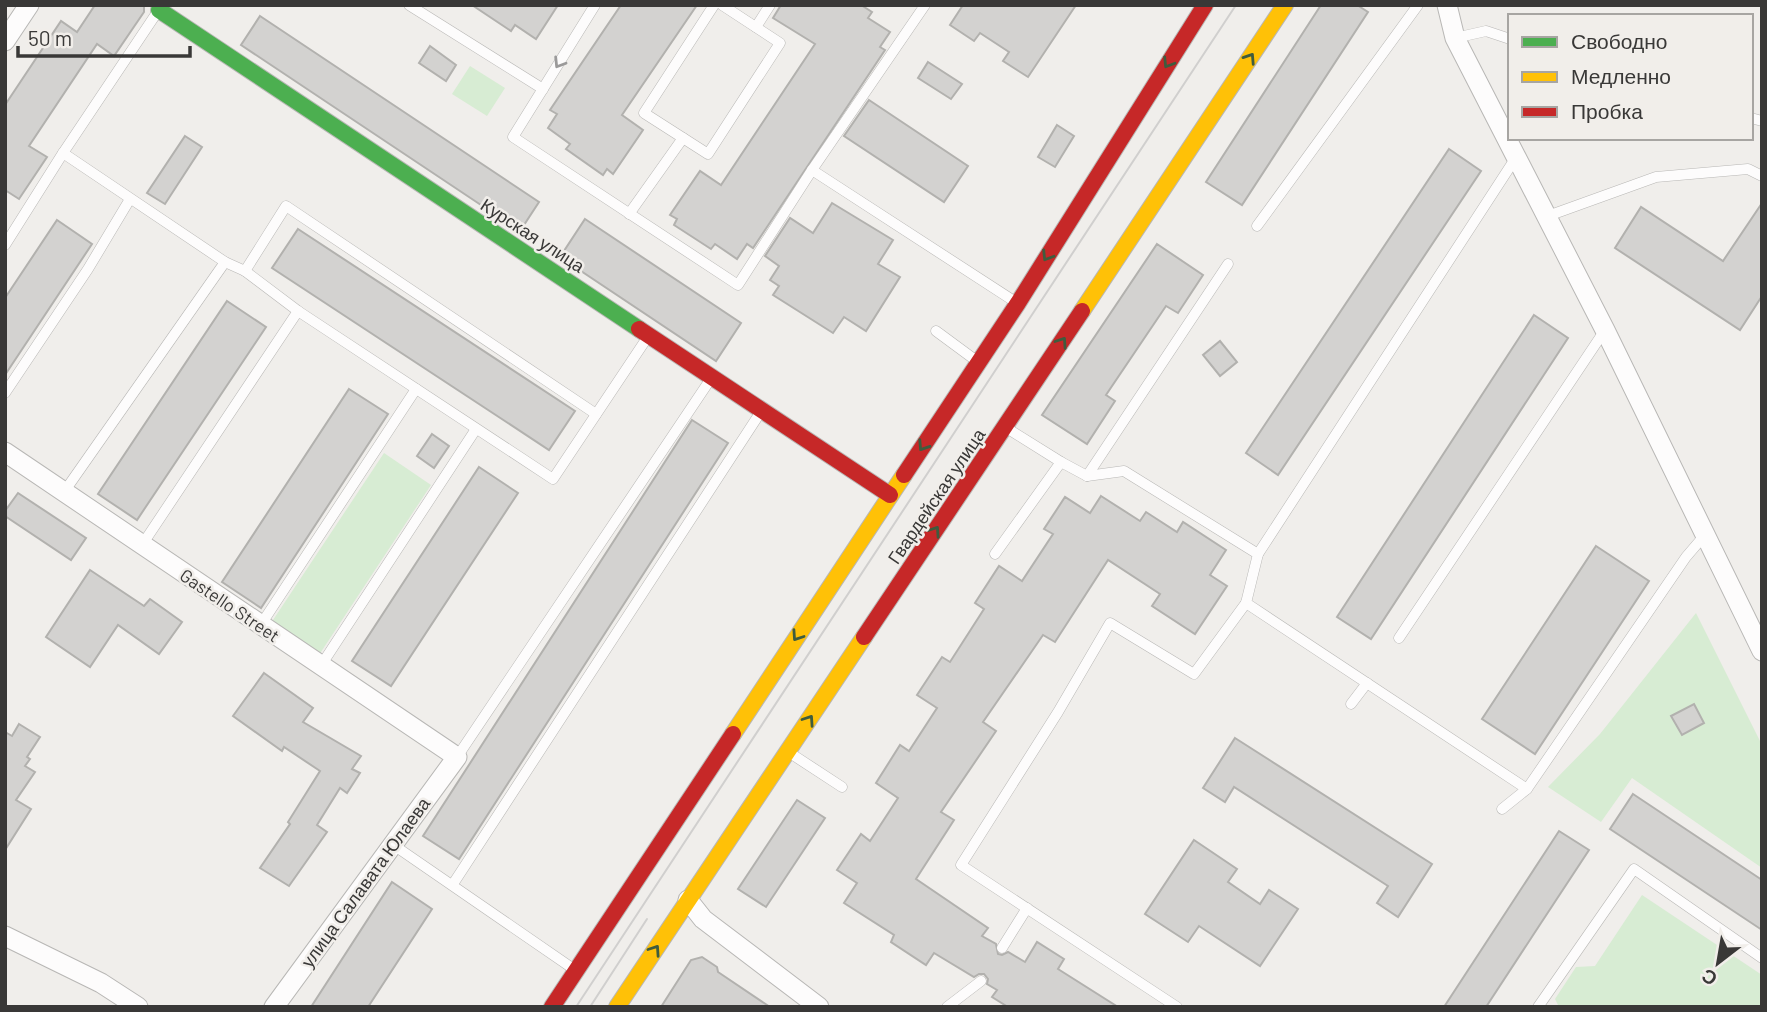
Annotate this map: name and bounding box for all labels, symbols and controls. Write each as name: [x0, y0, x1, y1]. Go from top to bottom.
scale bar: [18, 14, 189, 58]
legend: [1508, 14, 1753, 140]
text: 50 m: [28, 25, 72, 50]
text: Свободно: [1571, 28, 1668, 53]
one-way arrow: [1242, 53, 1255, 66]
one-way arrow: [1164, 55, 1177, 68]
one-way arrow: [554, 56, 567, 69]
text: Медленно: [1571, 63, 1671, 88]
text: Пробка: [1571, 98, 1643, 123]
street label: Курская улица: [477, 193, 590, 277]
one-way arrow: [1043, 248, 1056, 261]
one-way arrow: [1053, 337, 1066, 350]
street label: Гвардейская улица: [883, 423, 990, 568]
one-way arrow: [919, 438, 931, 451]
one-way arrow: [927, 526, 939, 539]
street label: Gastello Street: [176, 564, 284, 646]
one-way arrow: [792, 628, 805, 641]
one-way arrow: [800, 715, 813, 728]
street label: улица Салавата Юлаева: [296, 792, 435, 971]
north arrow: [1683, 928, 1753, 998]
one-way arrow: [647, 945, 659, 958]
text: С: [1697, 964, 1721, 991]

